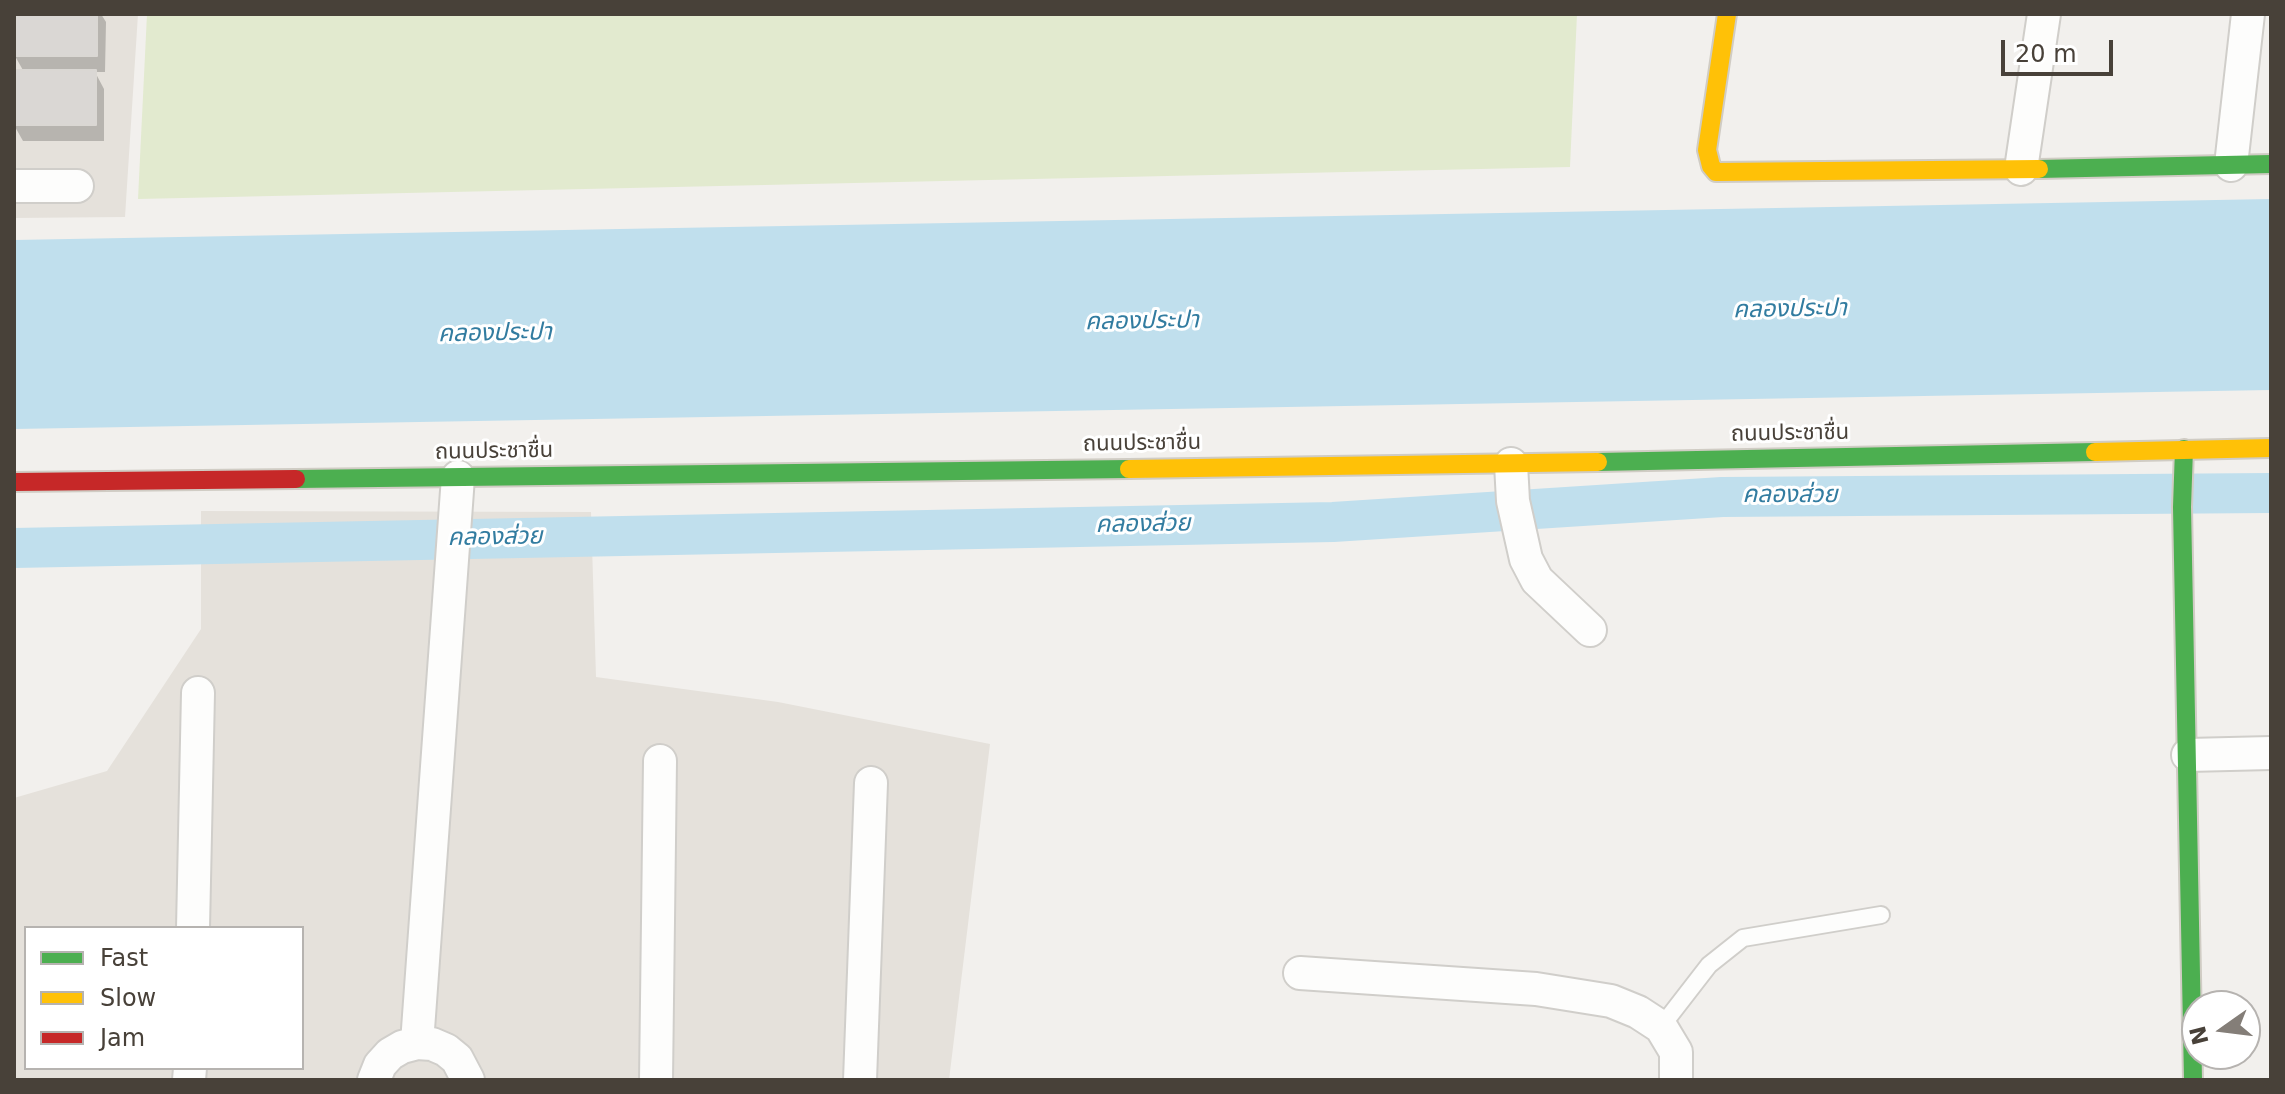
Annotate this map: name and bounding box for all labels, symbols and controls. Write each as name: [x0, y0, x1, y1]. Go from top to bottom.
scale bar: [2005, 24, 2117, 74]
text: 20 m: [2015, 40, 2077, 68]
water label: คลองประปา: [1733, 295, 1847, 325]
water label: คลองประปา: [1085, 307, 1199, 337]
water label: คลองประปา: [438, 319, 552, 349]
street label: ถนนประชาชื่น: [1731, 420, 1849, 448]
street label: ถนนประชาชื่น: [1083, 430, 1201, 458]
street label: ถนนประชาชื่น: [435, 438, 553, 466]
water label: คลองส่วย: [1743, 482, 1837, 510]
water label: คลองส่วย: [1095, 510, 1191, 540]
water label: คลองส่วย: [447, 523, 543, 553]
legend: [24, 926, 304, 1070]
text: Fast: [100, 944, 148, 972]
text: Slow: [100, 984, 156, 1012]
north arrow: [2181, 990, 2261, 1070]
text: N: [2185, 1023, 2214, 1047]
text: Jam: [100, 1024, 145, 1052]

